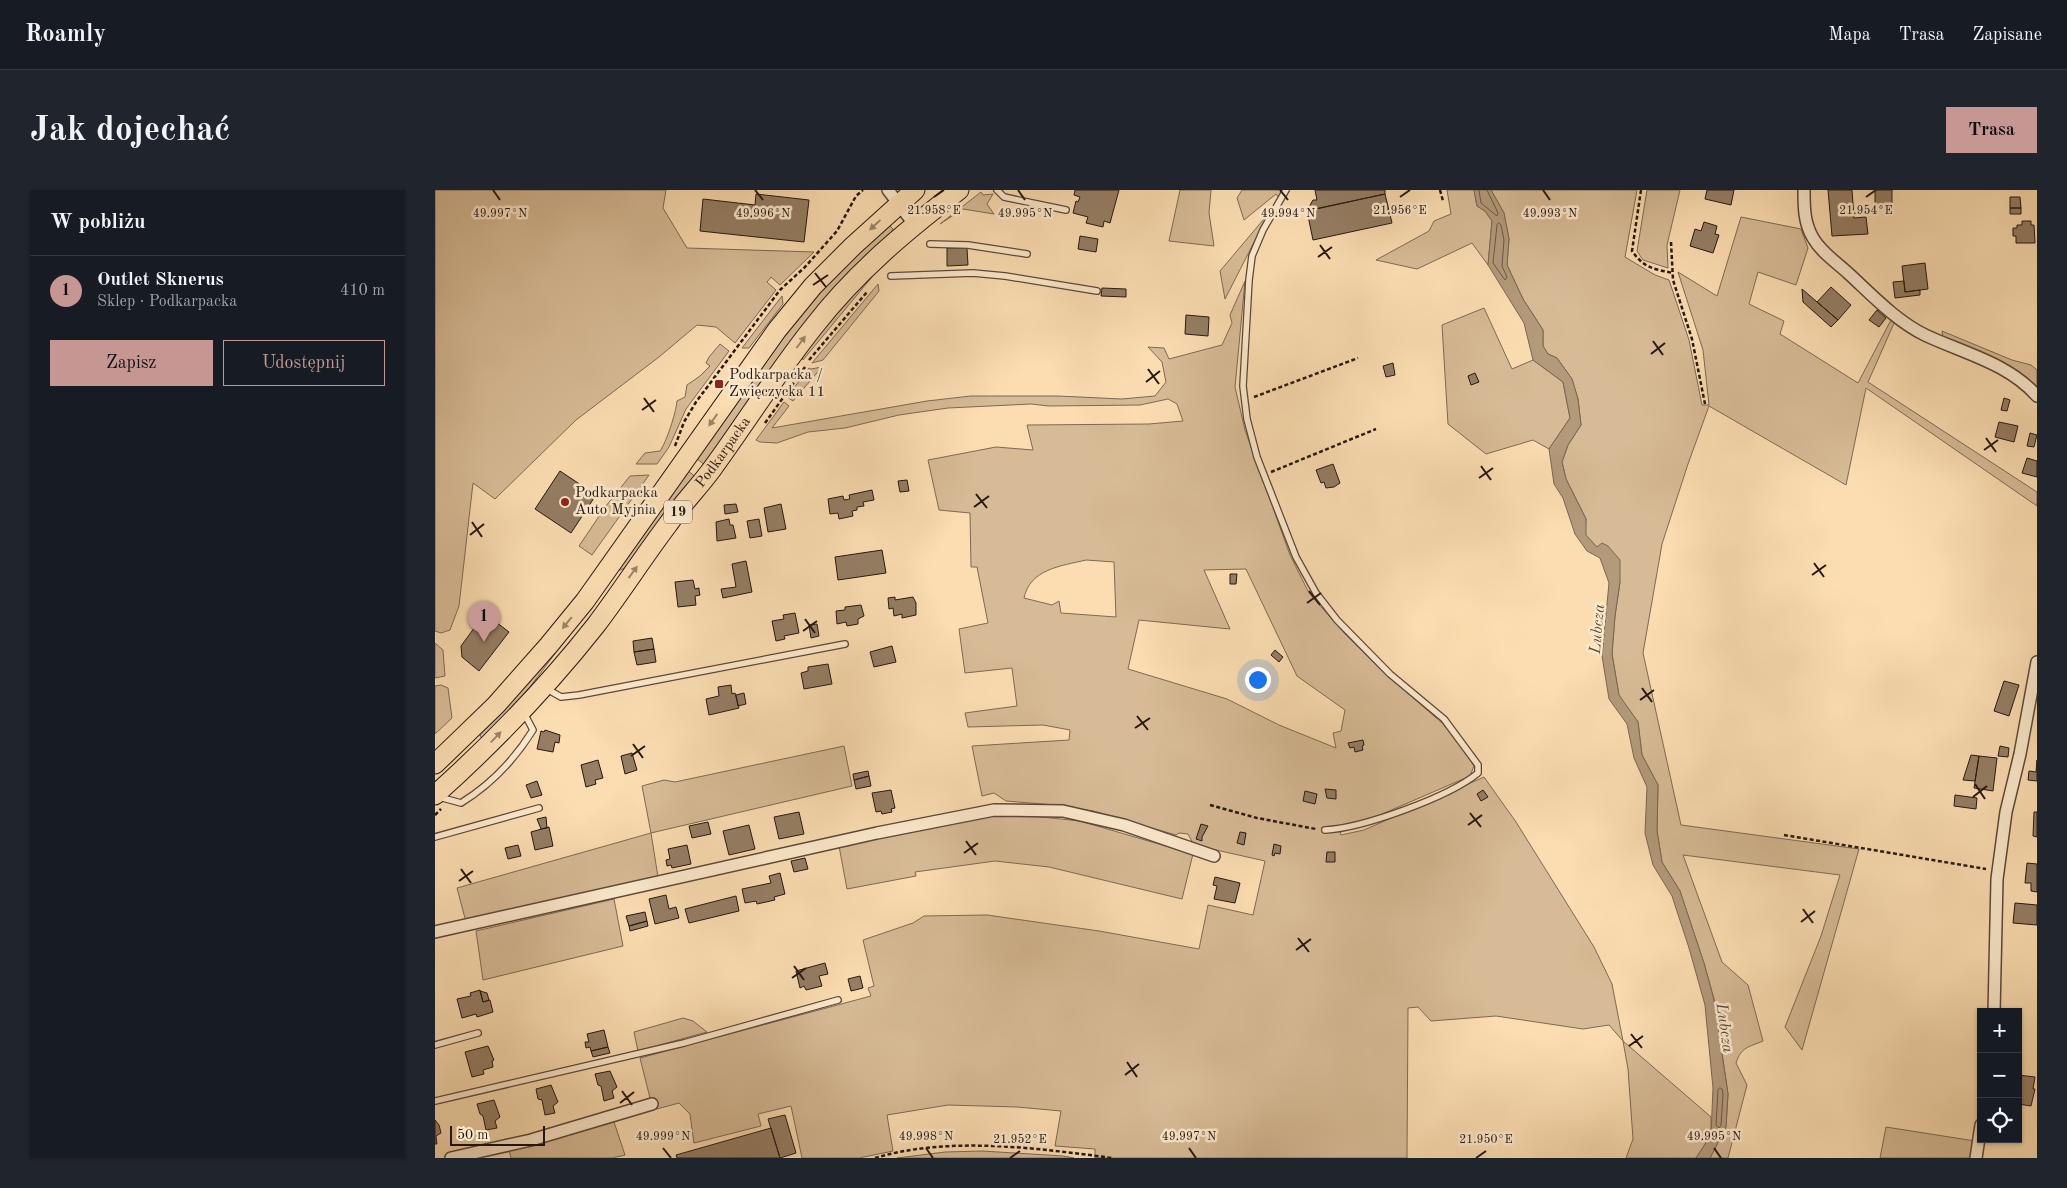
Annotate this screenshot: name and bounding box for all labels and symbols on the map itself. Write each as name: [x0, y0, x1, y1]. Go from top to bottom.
text: 21.958°E: [907, 204, 961, 217]
text: 21.956°E: [1373, 204, 1427, 217]
text: 21.954°E: [1839, 204, 1893, 217]
text: 49.995°N: [998, 207, 1052, 220]
text: 49.997°N: [473, 208, 527, 220]
text: 49.996°N: [736, 208, 790, 220]
text: 49.994°N: [1261, 208, 1315, 220]
text: 49.993°N: [1523, 208, 1577, 220]
one-way arrow: [869, 219, 881, 231]
one-way arrow: [796, 336, 807, 349]
place label: Podkarpacka / Zwięczycka 11: [729, 368, 825, 400]
marker: Podkarpacka / Zwięczycka 11: [713, 378, 725, 390]
one-way arrow: [708, 413, 718, 427]
street label: Podkarpacka: [693, 414, 754, 491]
place label: Podkarpacka Auto Myjnia: [575, 486, 659, 518]
marker: Podkarpacka Auto Myjnia: [559, 496, 571, 508]
road number: 19: [664, 501, 692, 524]
one-way arrow: [628, 565, 638, 579]
pin: 1: [468, 601, 500, 642]
water label: Lubcza: [1588, 603, 1608, 656]
one-way arrow: [561, 616, 572, 629]
your location: [1245, 667, 1271, 693]
one-way arrow: [490, 732, 502, 744]
water label: Lubcza: [1712, 1001, 1735, 1054]
scale bar: [450, 1123, 545, 1146]
text: 49.995°N: [1687, 1130, 1741, 1143]
text: 49.999°N: [636, 1131, 690, 1143]
text: 49.998°N: [899, 1131, 953, 1143]
text: 49.997°N: [1162, 1131, 1216, 1143]
text: 21.952°E: [993, 1133, 1047, 1146]
text: 21.950°E: [1459, 1133, 1513, 1146]

